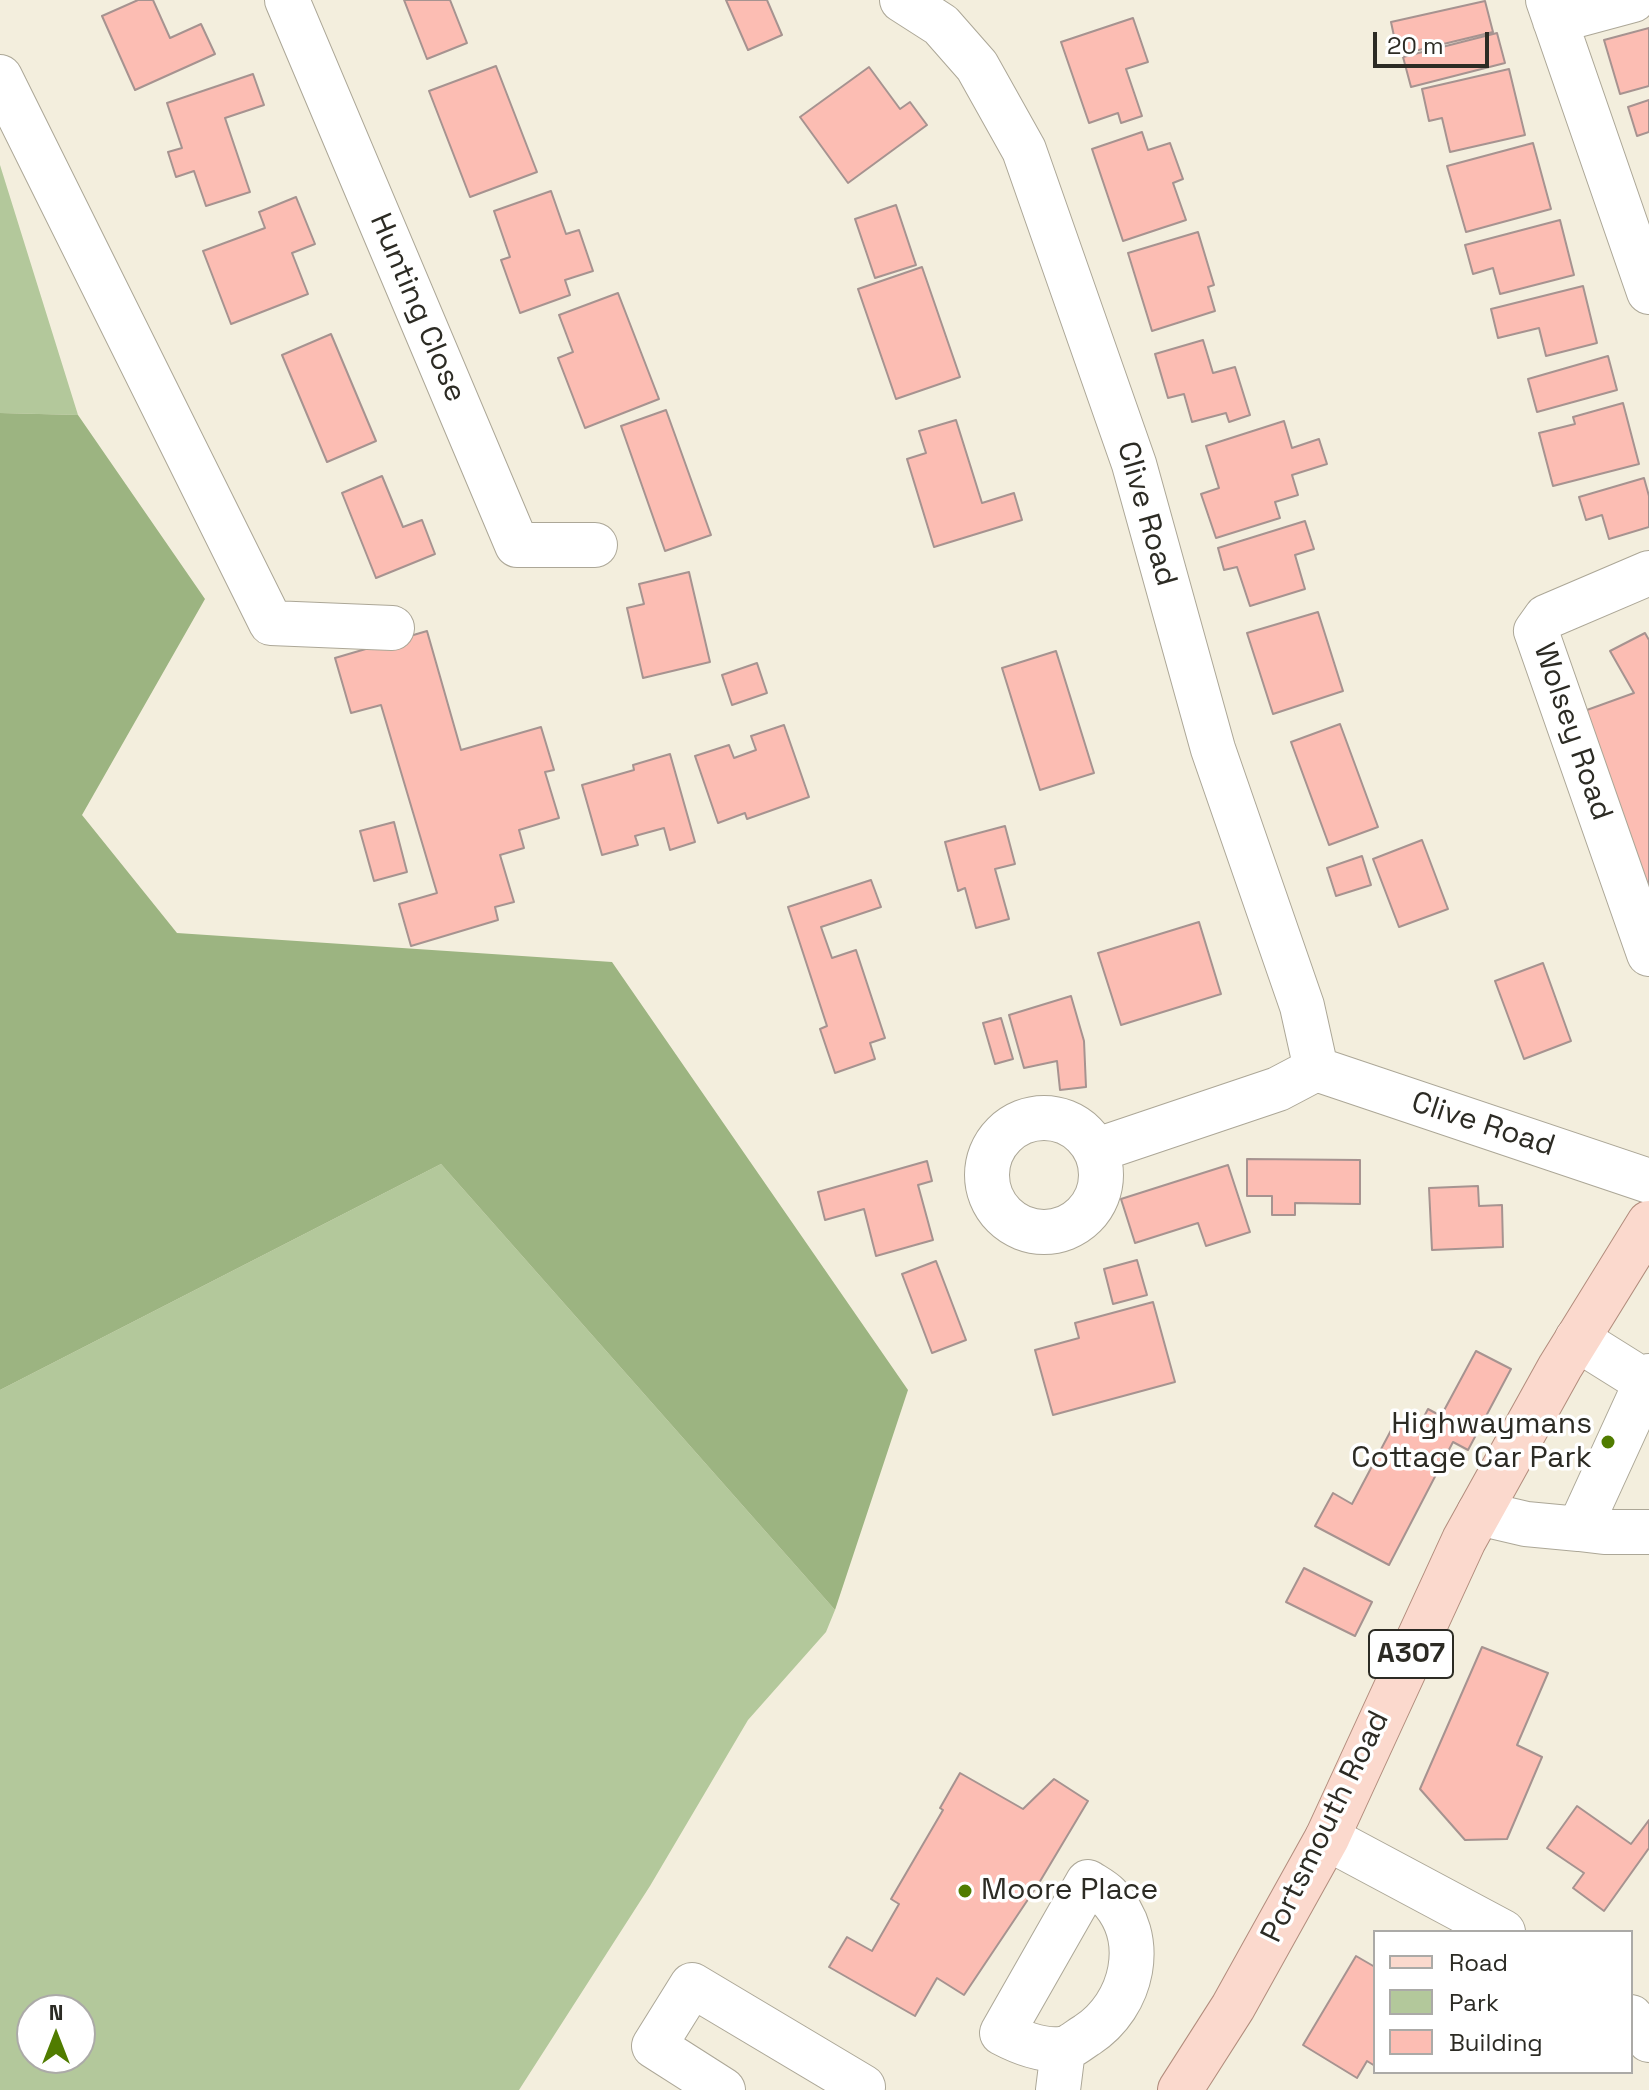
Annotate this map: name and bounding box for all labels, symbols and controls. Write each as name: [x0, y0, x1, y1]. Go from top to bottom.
scale bar: [1377, 16, 1493, 66]
text: 20 m: [1387, 30, 1444, 61]
street label: Hunting Close: [361, 208, 473, 408]
street label: Clive Road: [1108, 438, 1184, 590]
street label: Wolsey Road: [1525, 639, 1619, 825]
street label: Clive Road: [1407, 1085, 1559, 1165]
place label: Highwaymans Cottage Car Park: [1351, 1407, 1592, 1478]
marker: Highwaymans Cottage Car Park: [1599, 1433, 1617, 1451]
road number: A307: [1369, 1630, 1453, 1678]
street label: Portsmouth Road: [1254, 1705, 1398, 1949]
place label: Moore Place: [981, 1873, 1158, 1909]
marker: Moore Place: [956, 1882, 974, 1900]
legend: [1373, 1930, 1633, 2074]
text: Road: [1449, 1947, 1508, 1978]
text: Park: [1449, 1987, 1499, 2018]
north arrow: [16, 1994, 96, 2074]
text: N: [49, 1998, 63, 2026]
text: Building: [1449, 2027, 1543, 2058]

